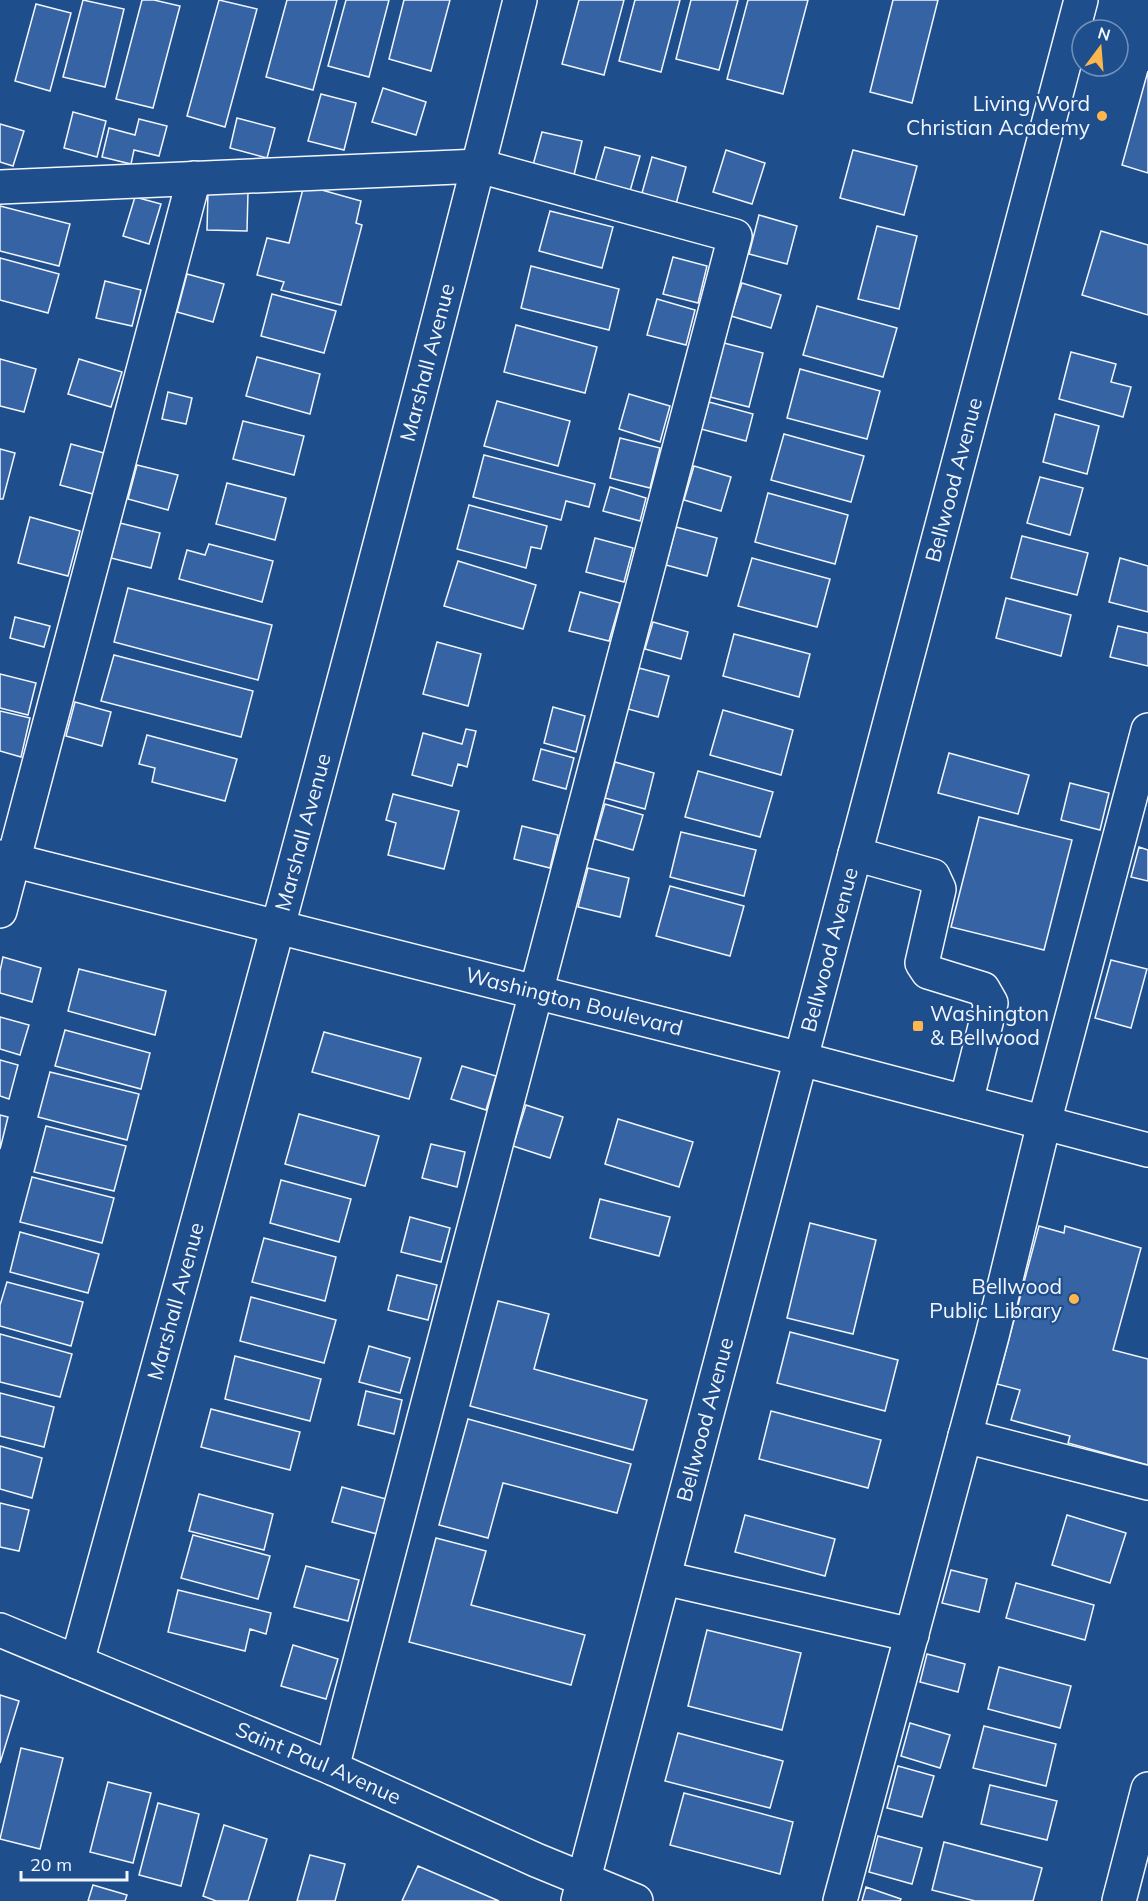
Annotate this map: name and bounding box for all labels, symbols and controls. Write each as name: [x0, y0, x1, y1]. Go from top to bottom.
north arrow: [1070, 18, 1130, 78]
text: N: [1096, 22, 1113, 45]
place label: Living Word Christian Academy: [906, 90, 1090, 140]
marker: Living Word Christian Academy: [1095, 109, 1109, 123]
street label: Marshall Avenue: [394, 280, 460, 444]
street label: Bellwood Avenue: [919, 395, 987, 565]
street label: Marshall Avenue: [269, 750, 336, 914]
street label: Bellwood Avenue: [795, 864, 863, 1035]
street label: Washington Boulevard: [463, 961, 686, 1041]
place label: Washington & Bellwood: [930, 1000, 1049, 1050]
marker: Washington & Bellwood: [911, 1019, 925, 1033]
street label: Marshall Avenue: [141, 1219, 209, 1383]
place label: Bellwood Public Library: [929, 1273, 1062, 1323]
marker: Bellwood Public Library: [1067, 1292, 1081, 1306]
street label: Bellwood Avenue: [670, 1334, 739, 1504]
street label: Saint Paul Avenue: [232, 1715, 405, 1809]
scale bar: [21, 1844, 128, 1882]
text: 20 m: [30, 1853, 72, 1876]

